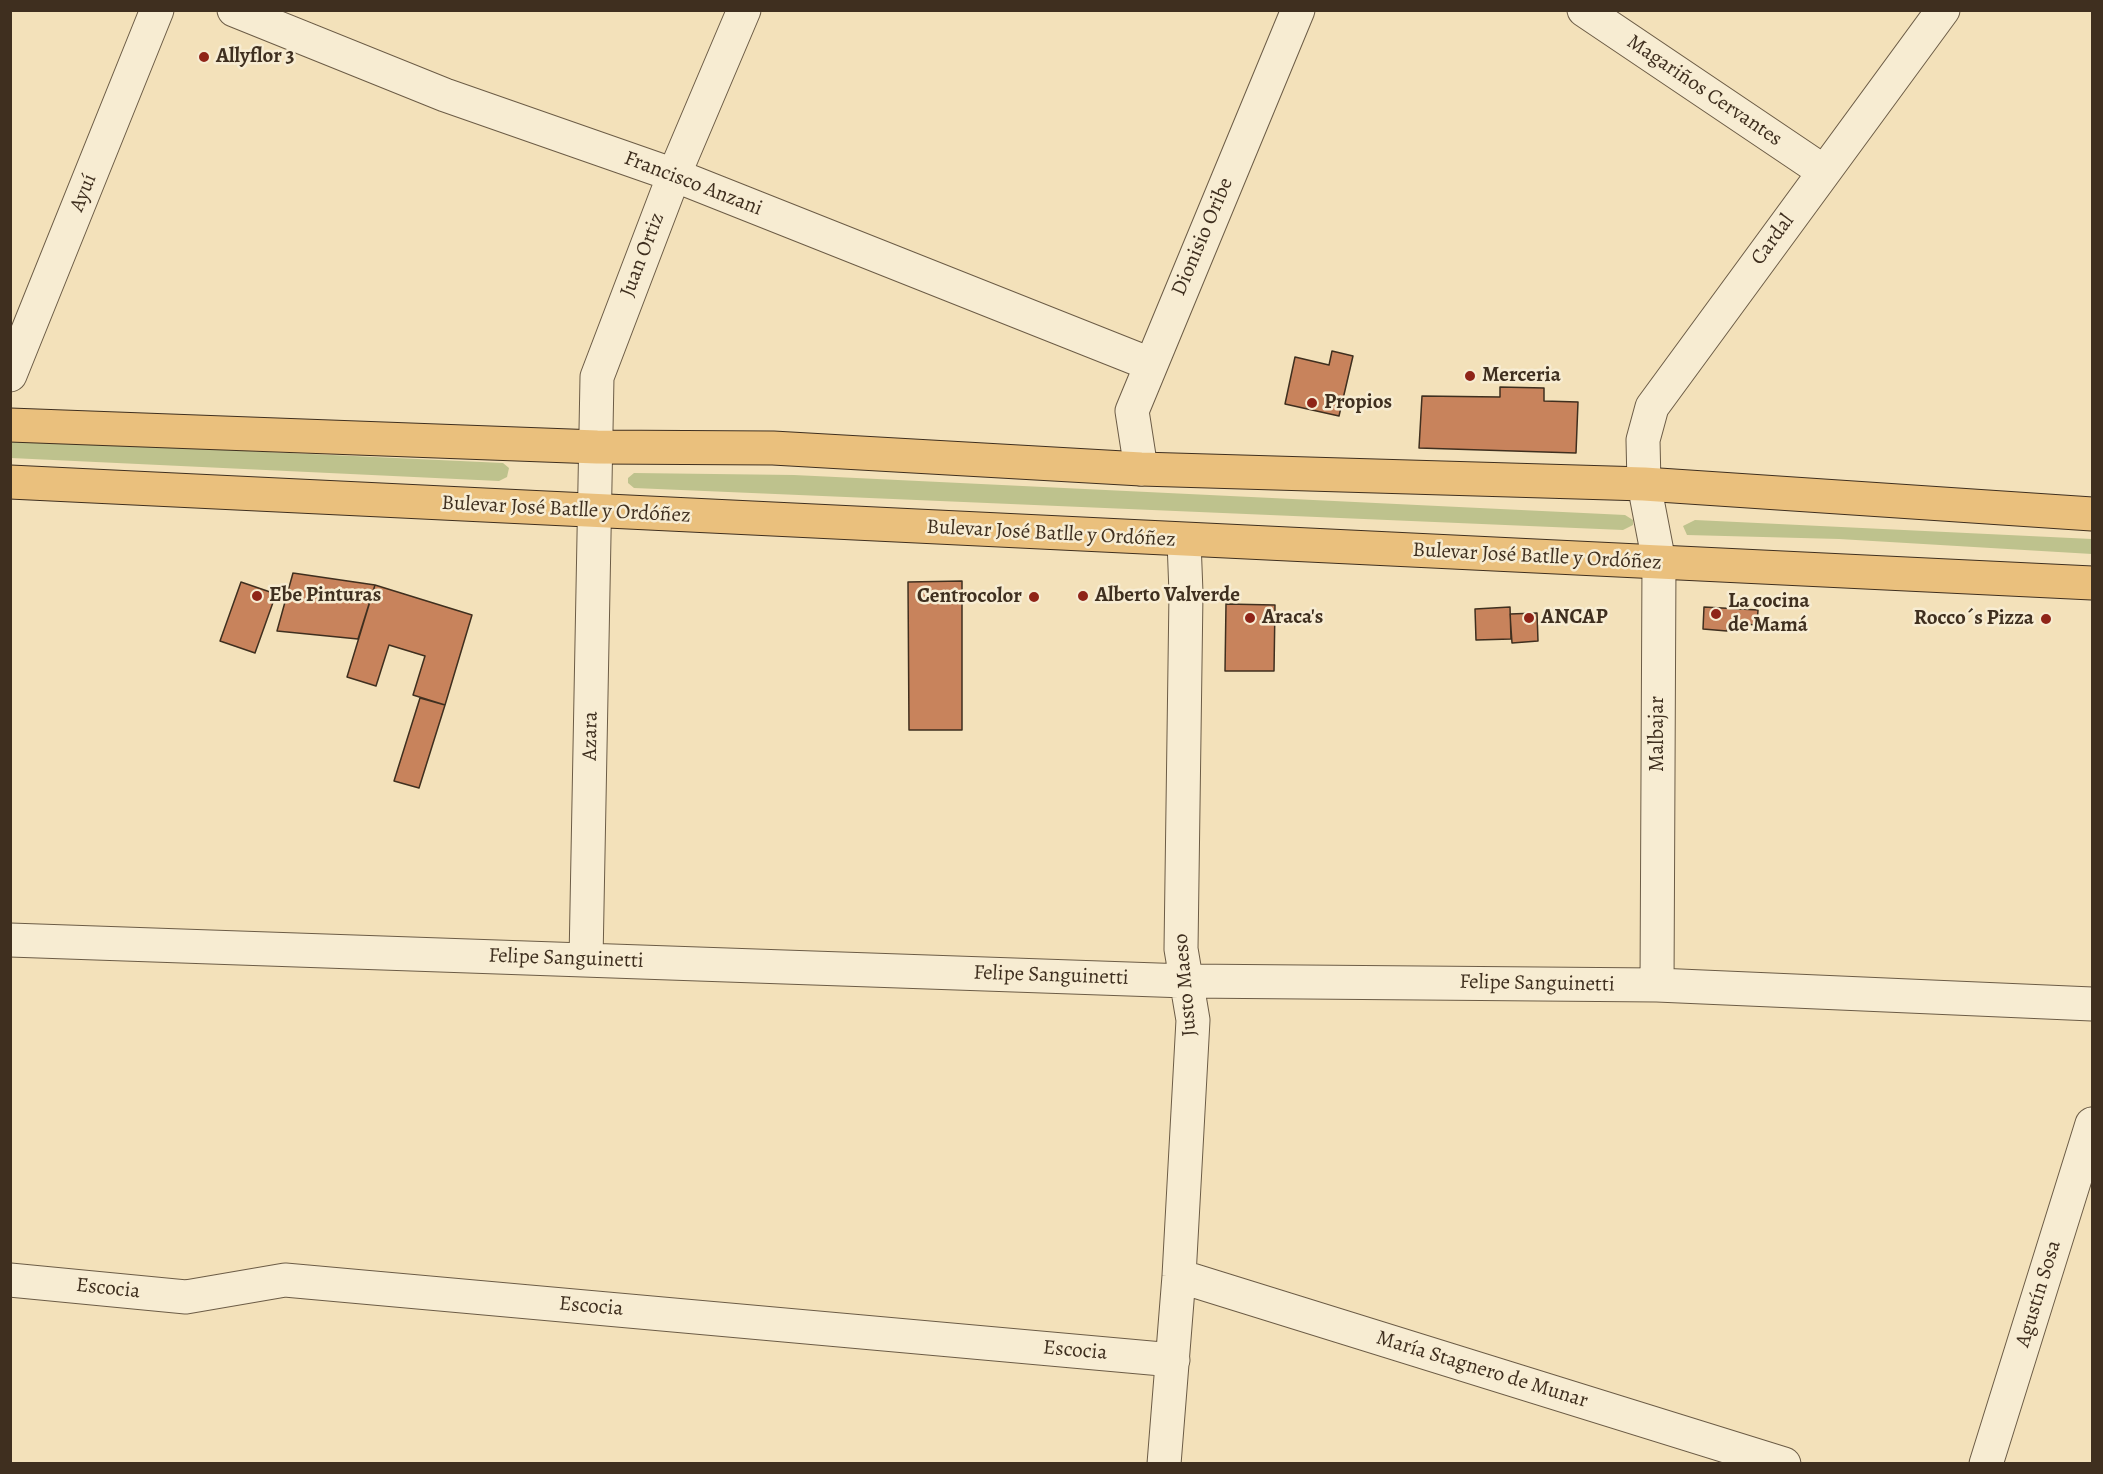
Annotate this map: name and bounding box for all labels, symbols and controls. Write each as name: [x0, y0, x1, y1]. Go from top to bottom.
street label: Magariños Cervantes: [1622, 30, 1786, 152]
place label: Allyflor 3: [216, 44, 295, 70]
marker: Allyflor 3: [197, 50, 211, 64]
street label: Francisco Anzani: [620, 146, 766, 222]
street label: Ayuí: [65, 170, 103, 216]
street label: Dionisio Oribe: [1167, 174, 1239, 300]
street label: Juan Ortiz: [615, 209, 671, 301]
street label: Cardal: [1746, 210, 1800, 270]
place label: Merceria: [1482, 363, 1561, 389]
marker: Merceria: [1463, 369, 1477, 383]
place label: Propios: [1324, 390, 1392, 416]
marker: Propios: [1305, 396, 1319, 410]
street label: Bulevar José Batlle y Ordóñez: [441, 491, 691, 529]
street label: Bulevar José Batlle y Ordóñez: [926, 515, 1176, 553]
street label: Bulevar José Batlle y Ordóñez: [1412, 538, 1662, 576]
place label: Ebe Pinturas: [269, 583, 381, 609]
place label: Alberto Valverde: [1095, 583, 1240, 609]
place label: Centrocolor: [917, 584, 1022, 610]
marker: Ebe Pinturas: [250, 589, 264, 603]
marker: Alberto Valverde: [1076, 589, 1090, 603]
place label: La cocina de Mamá: [1728, 589, 1810, 639]
marker: Centrocolor: [1027, 590, 1041, 604]
place label: Araca's: [1262, 605, 1323, 631]
place label: ANCAP: [1541, 605, 1607, 631]
place label: Rocco´s Pizza: [1914, 606, 2034, 632]
marker: La cocina de Mamá: [1709, 607, 1723, 621]
marker: Araca's: [1243, 611, 1257, 625]
marker: ANCAP: [1522, 611, 1536, 625]
marker: Rocco´s Pizza: [2039, 612, 2053, 626]
street label: Malbajar: [1645, 696, 1671, 772]
street label: Azara: [578, 711, 604, 761]
street label: Justo Maeso: [1169, 932, 1203, 1038]
street label: Felipe Sanguinetti: [488, 944, 644, 974]
street label: Felipe Sanguinetti: [973, 961, 1129, 991]
street label: Felipe Sanguinetti: [1459, 970, 1615, 998]
street label: Agustín Sosa: [2011, 1237, 2067, 1351]
street label: Escocia: [75, 1273, 141, 1305]
street label: Escocia: [558, 1292, 624, 1322]
street label: María Stagnero de Munar: [1373, 1326, 1591, 1414]
street label: Escocia: [1042, 1336, 1108, 1366]

